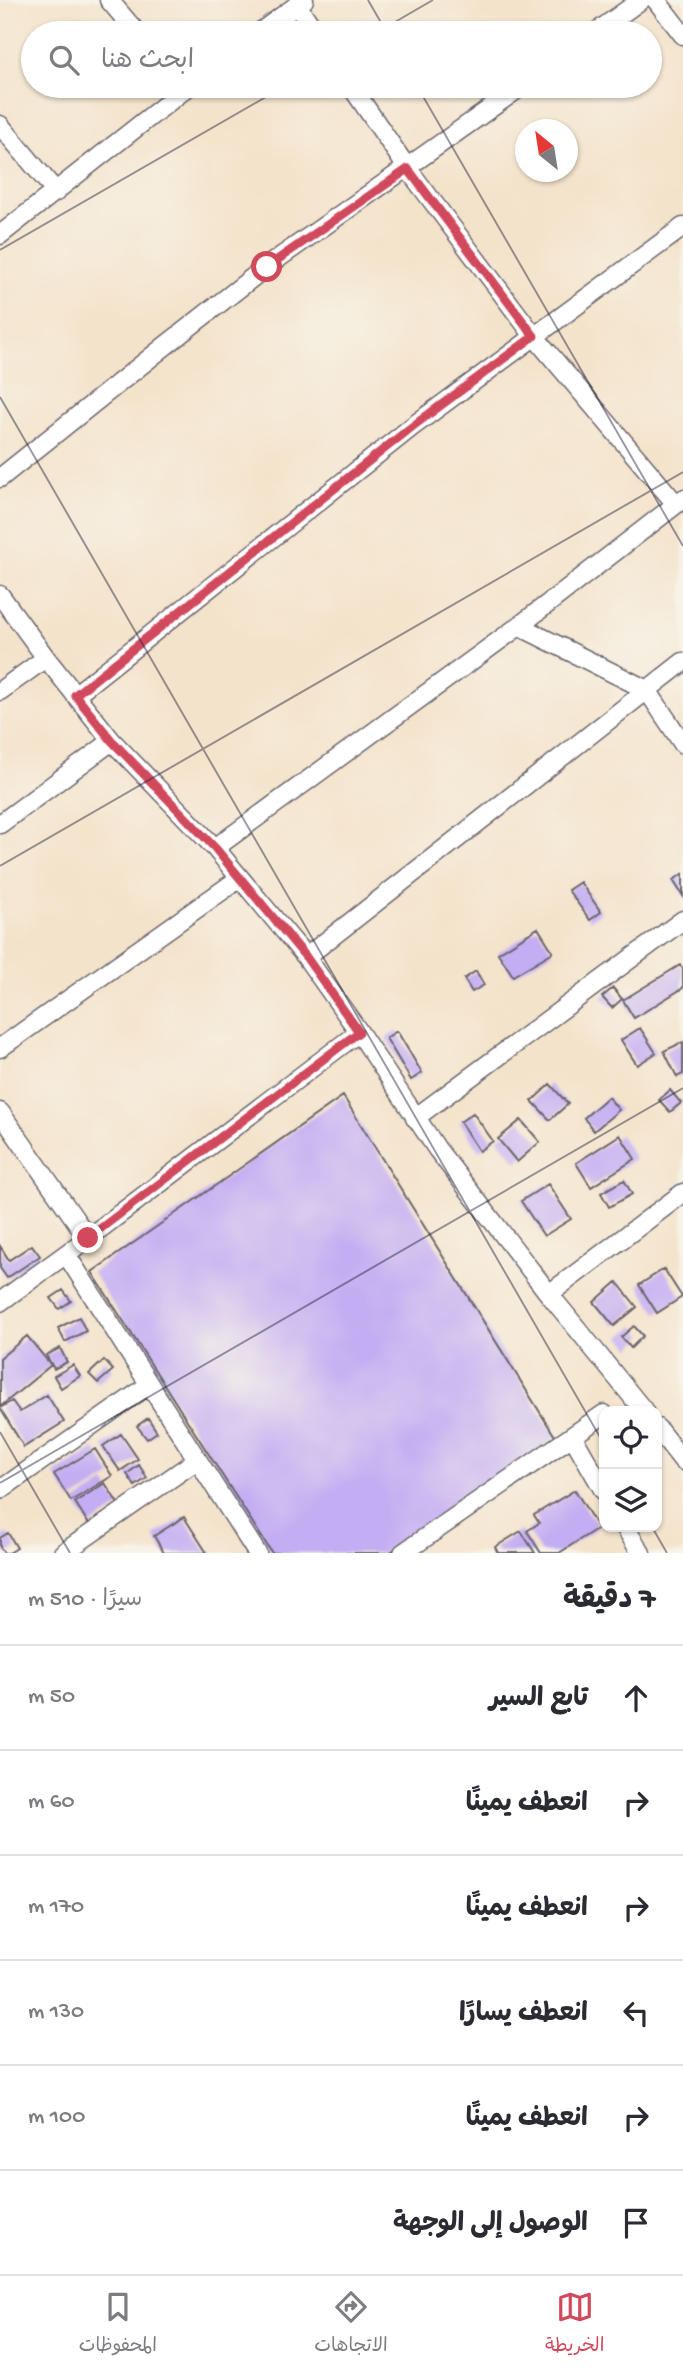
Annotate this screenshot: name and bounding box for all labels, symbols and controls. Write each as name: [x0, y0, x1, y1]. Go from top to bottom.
search box: [21, 21, 662, 98]
icon: search: [45, 41, 83, 79]
text: ابحث هنا: [101, 47, 194, 78]
north arrow: [515, 119, 578, 182]
route start: [251, 251, 282, 282]
route end: [72, 1222, 103, 1253]
map controls: [599, 1406, 662, 1532]
button: locate: [599, 1406, 662, 1469]
button: layers: [599, 1469, 662, 1532]
text: 7 دقيقة: [563, 1584, 655, 1619]
text: سيرًا · 510 m: [28, 1587, 142, 1614]
icon: ahead: [617, 1679, 655, 1717]
text: 50 m: [28, 1684, 75, 1711]
text: تابع السير: [489, 1685, 588, 1716]
icon: right: [617, 1784, 655, 1822]
text: 60 m: [28, 1789, 75, 1816]
text: انعطف يمينًا: [466, 1790, 588, 1821]
icon: right: [617, 1889, 655, 1927]
text: 170 m: [28, 1894, 84, 1921]
text: انعطف يمينًا: [466, 1895, 588, 1926]
icon: left: [617, 1994, 655, 2032]
text: 130 m: [28, 1999, 84, 2026]
text: انعطف يسارًا: [459, 2000, 588, 2031]
icon: right: [617, 2099, 655, 2137]
text: 100 m: [28, 2104, 85, 2131]
text: انعطف يمينًا: [466, 2105, 588, 2136]
icon: arrive: [617, 2204, 655, 2242]
text: الوصول إلى الوجهة: [393, 2210, 588, 2241]
tab: المحفوظات: [79, 2288, 157, 2361]
tab: الاتجاهات: [314, 2288, 388, 2361]
tab: الخريطة: [545, 2288, 604, 2361]

